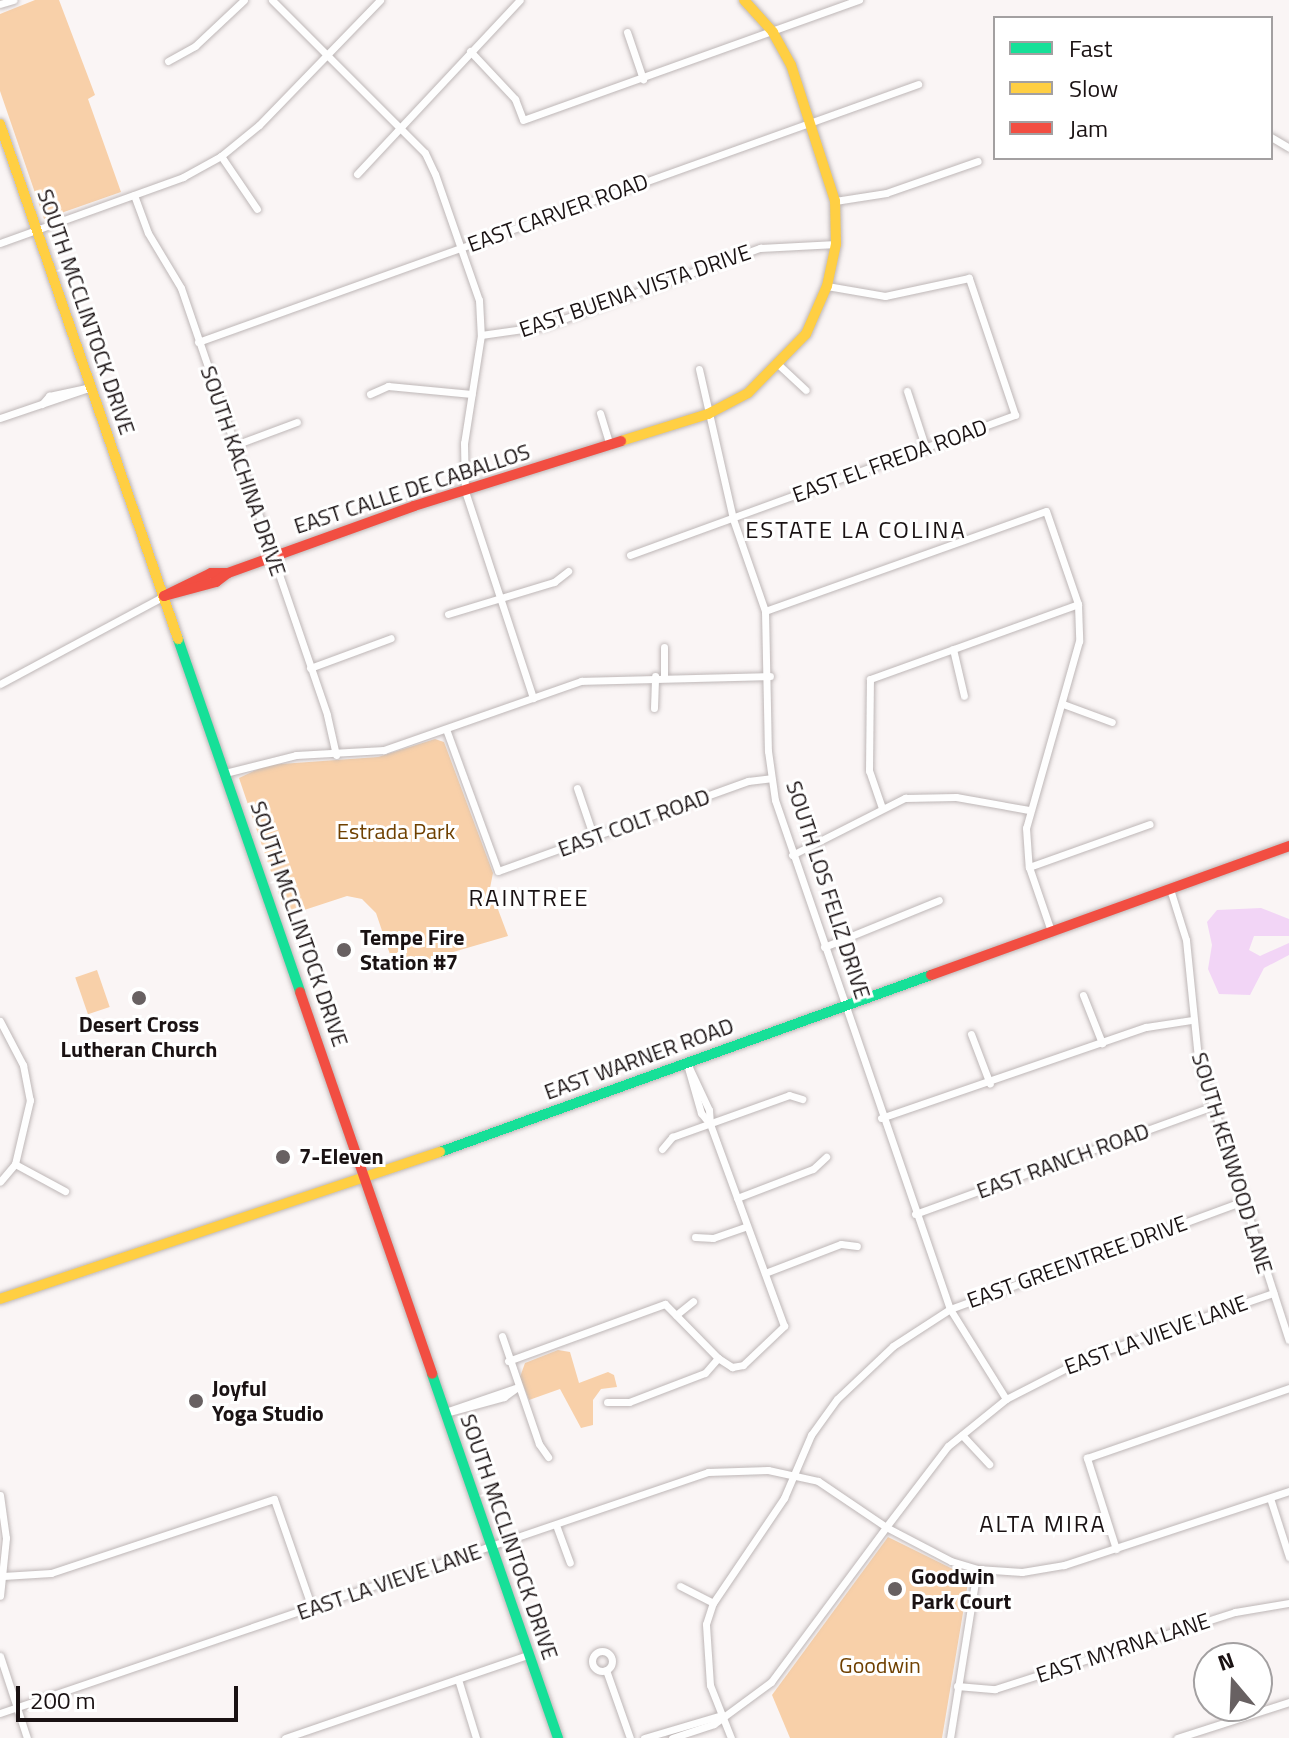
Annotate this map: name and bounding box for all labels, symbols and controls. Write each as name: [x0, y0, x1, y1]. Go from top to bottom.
legend: [993, 16, 1273, 160]
text: Fast: [1069, 30, 1112, 66]
text: Slow: [1069, 70, 1118, 106]
text: Jam: [1069, 110, 1108, 146]
street label: EAST CARVER ROAD: [464, 168, 652, 258]
street label: SOUTH MCCLINTOCK DRIVE: [32, 186, 140, 438]
street label: EAST BUENA VISTA DRIVE: [516, 239, 754, 343]
street label: SOUTH KACHINA DRIVE: [195, 362, 291, 580]
street label: EAST EL FREDA ROAD: [789, 413, 991, 509]
street label: EAST CALLE DE CABALLOS: [291, 438, 533, 540]
district label: ESTATE LA COLINA: [745, 516, 967, 544]
street label: SOUTH LOS FELIZ DRIVE: [780, 778, 876, 1002]
street label: EAST COLT ROAD: [554, 783, 714, 863]
street label: SOUTH MCCLINTOCK DRIVE: [245, 798, 353, 1050]
park label: Estrada Park: [337, 819, 455, 845]
district label: RAINTREE: [469, 884, 589, 912]
place label: Tempe Fire Station #7: [360, 924, 465, 976]
marker: Tempe Fire Station #7: [335, 941, 353, 959]
marker: Desert Cross Lutheran Church: [130, 989, 148, 1007]
place label: Desert Cross Lutheran Church: [61, 1011, 217, 1062]
street label: EAST WARNER ROAD: [541, 1012, 737, 1106]
street label: SOUTH KENWOOD LANE: [1186, 1049, 1278, 1277]
street label: EAST RANCH ROAD: [973, 1118, 1153, 1204]
place label: 7-Eleven: [299, 1144, 384, 1170]
marker: 7-Eleven: [274, 1148, 292, 1166]
street label: EAST GREENTREE DRIVE: [963, 1210, 1191, 1314]
street label: EAST LA VIEVE LANE: [1061, 1290, 1251, 1380]
place label: Joyful Yoga Studio: [212, 1375, 324, 1426]
marker: Joyful Yoga Studio: [187, 1392, 205, 1410]
street label: SOUTH MCCLINTOCK DRIVE: [455, 1411, 563, 1663]
district label: ALTA MIRA: [979, 1510, 1107, 1538]
street label: EAST LA VIEVE LANE: [294, 1538, 484, 1626]
place label: Goodwin Park Court: [911, 1563, 1011, 1614]
marker: Goodwin Park Court: [886, 1580, 904, 1598]
street label: EAST MYRNA LANE: [1033, 1608, 1213, 1688]
north arrow: [1193, 1642, 1273, 1722]
text: N: [1213, 1643, 1239, 1680]
park label: Goodwin: [839, 1653, 921, 1679]
scale bar: [20, 1670, 242, 1720]
text: 200 m: [30, 1682, 96, 1718]

